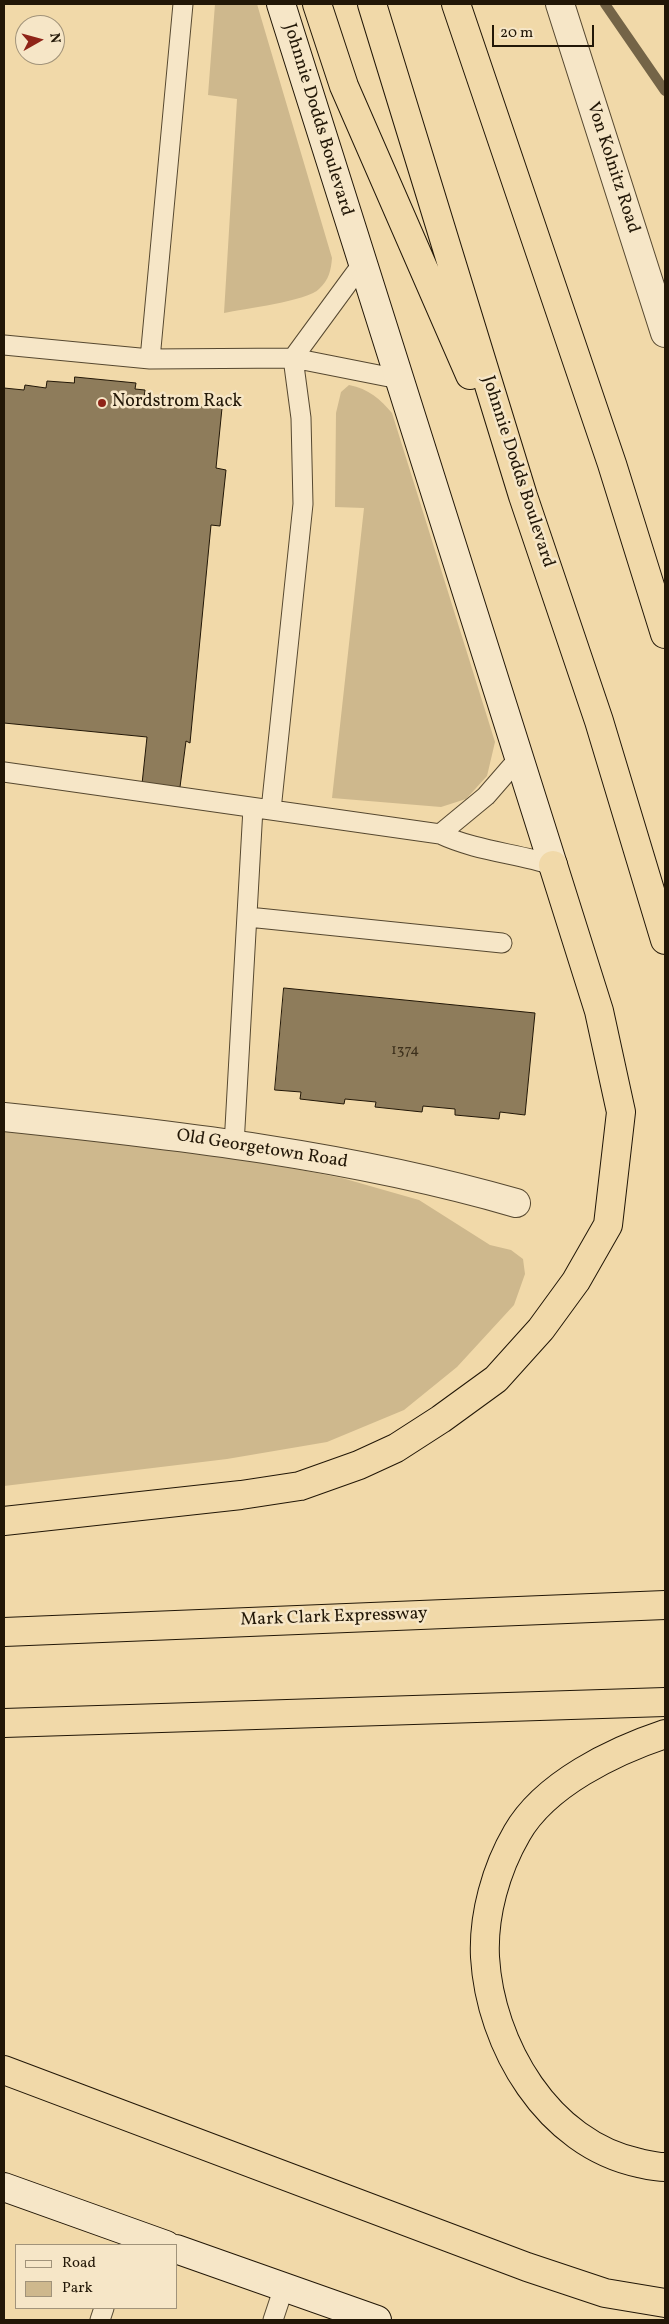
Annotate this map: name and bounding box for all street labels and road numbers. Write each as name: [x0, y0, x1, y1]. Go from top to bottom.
street label: Johnnie Dodds Boulevard: [277, 21, 357, 219]
street label: Von Kolnitz Road: [581, 100, 643, 236]
street label: Johnnie Dodds Boulevard: [476, 373, 558, 571]
street label: Old Georgetown Road: [175, 1126, 349, 1174]
street label: Mark Clark Expressway: [240, 1604, 428, 1632]

